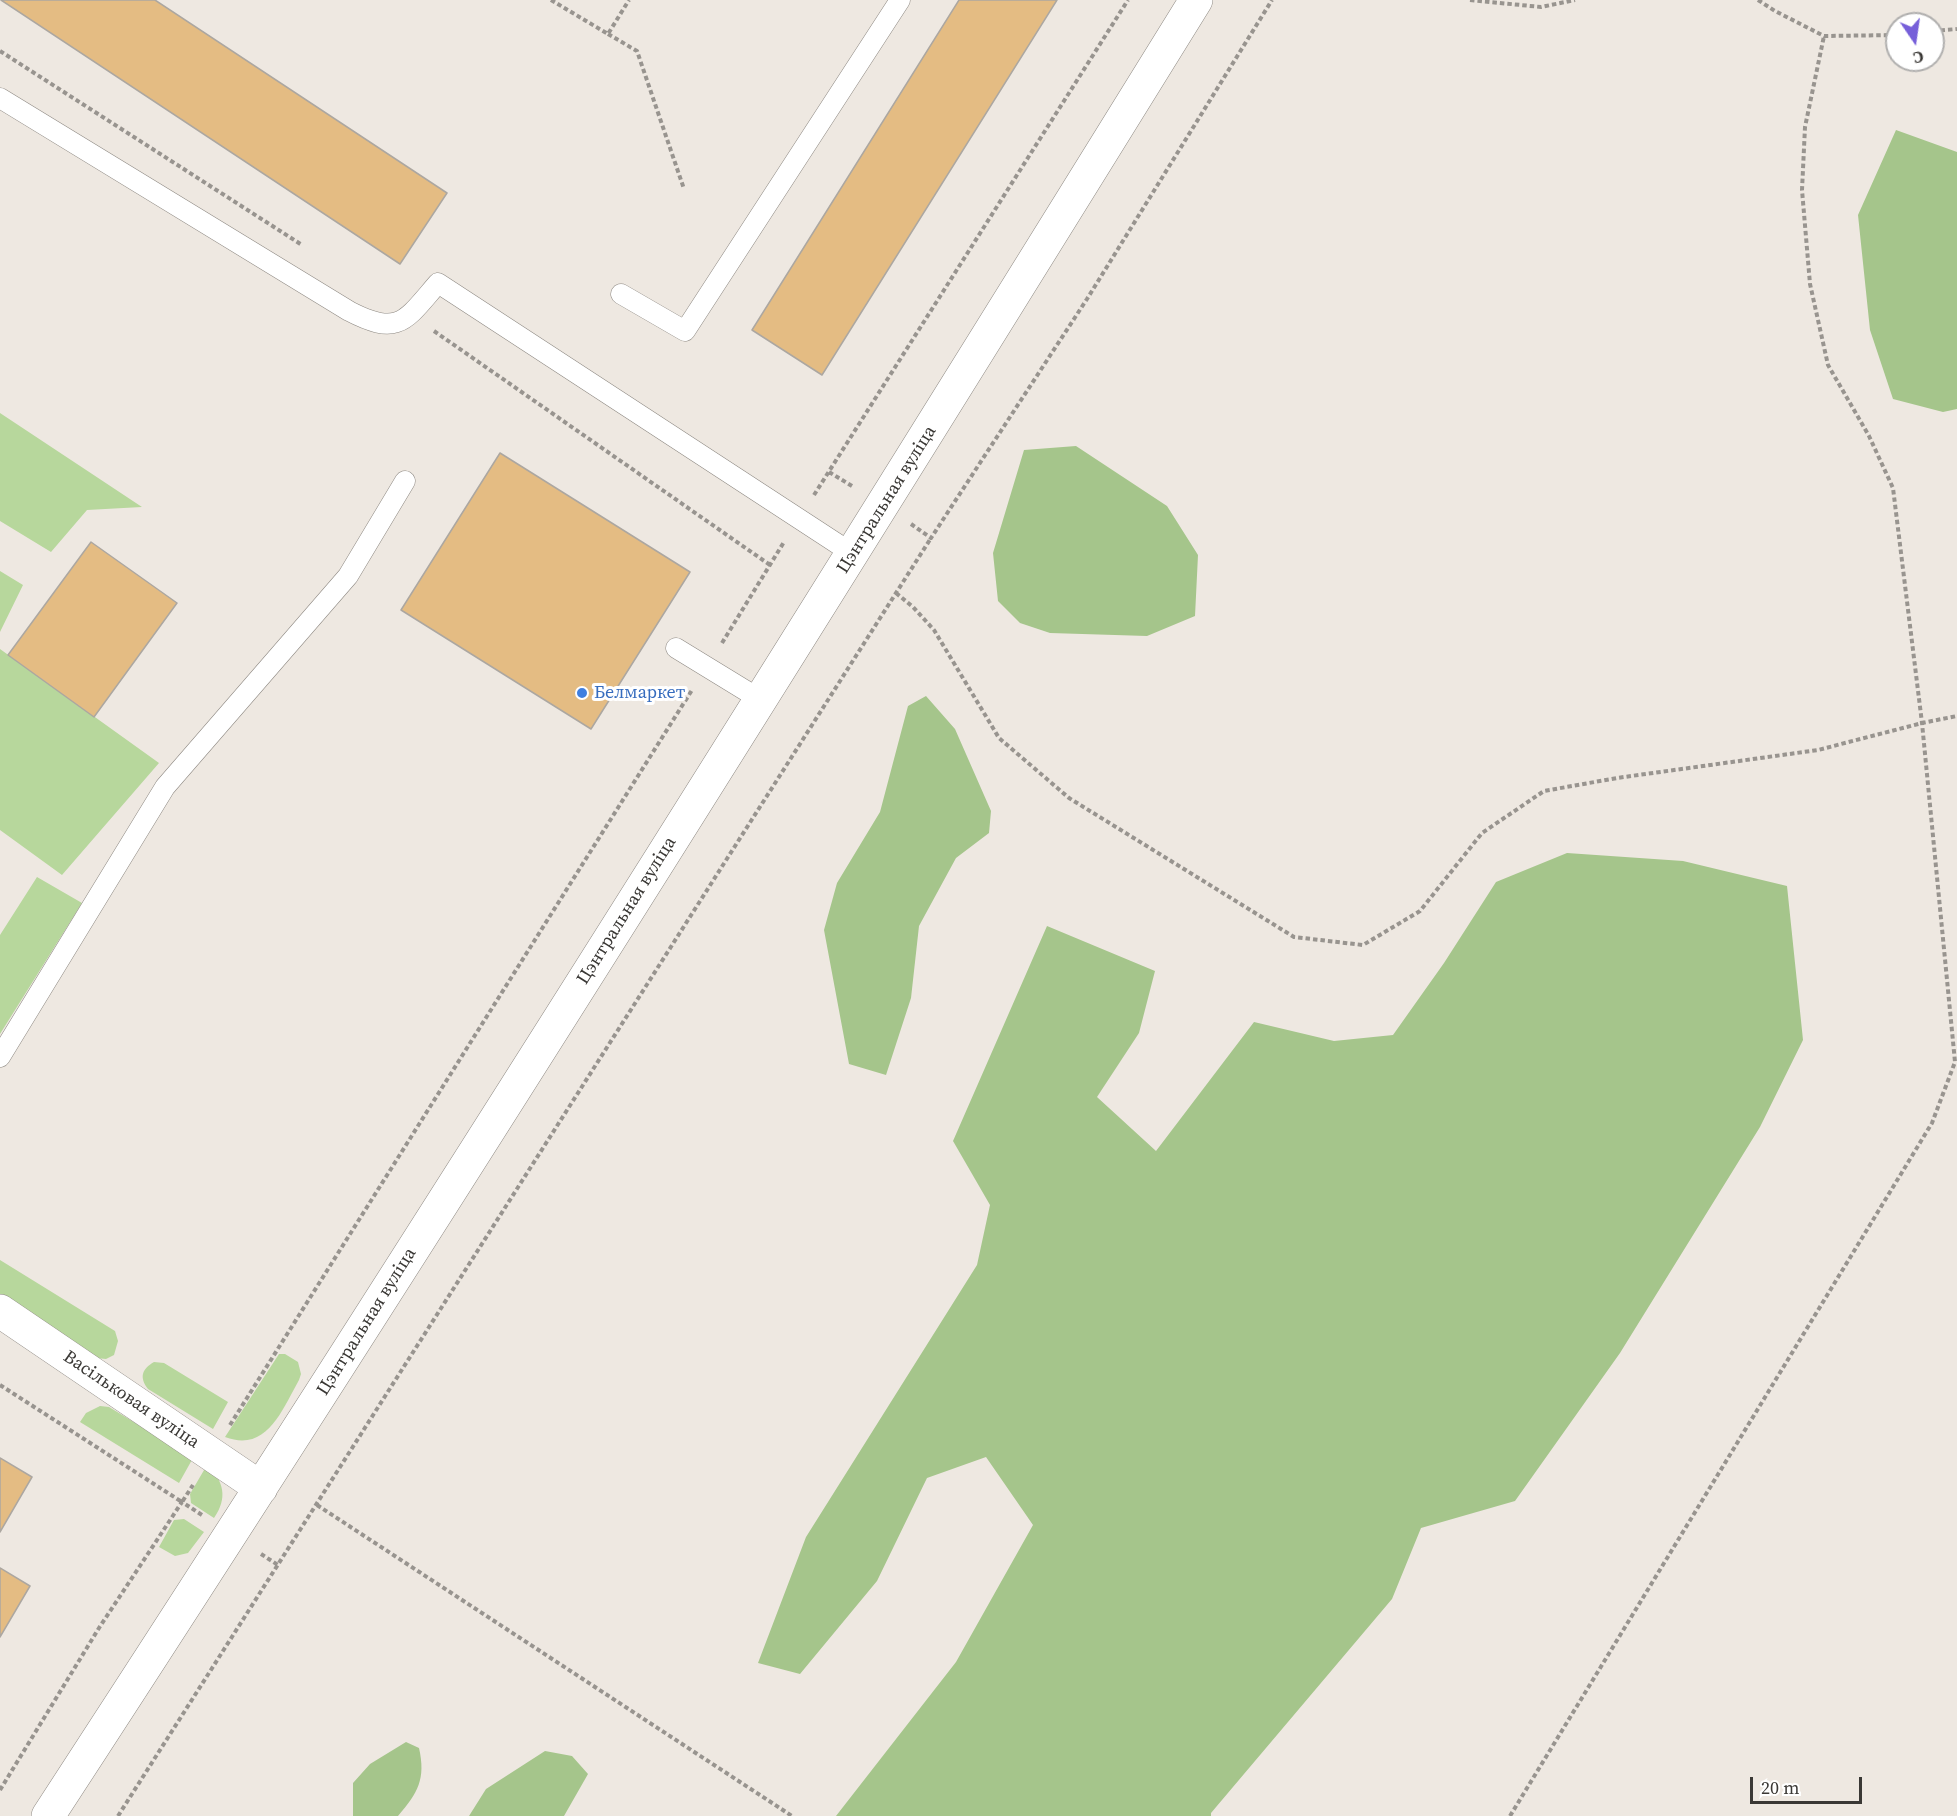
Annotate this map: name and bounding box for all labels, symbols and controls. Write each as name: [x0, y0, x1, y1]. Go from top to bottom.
north arrow: [1885, 12, 1945, 72]
text: С: [1911, 46, 1926, 69]
street label: Цэнтральная вуліца: [833, 422, 941, 578]
place label: Белмаркет: [594, 682, 685, 704]
marker: Белмаркет: [575, 686, 589, 700]
street label: Цэнтральная вуліца: [573, 833, 681, 989]
street label: Цэнтральная вуліца: [313, 1244, 421, 1400]
street label: Васільковая вуліца: [59, 1346, 203, 1454]
scale bar: [1753, 1765, 1866, 1803]
text: 20 m: [1761, 1775, 1799, 1800]

